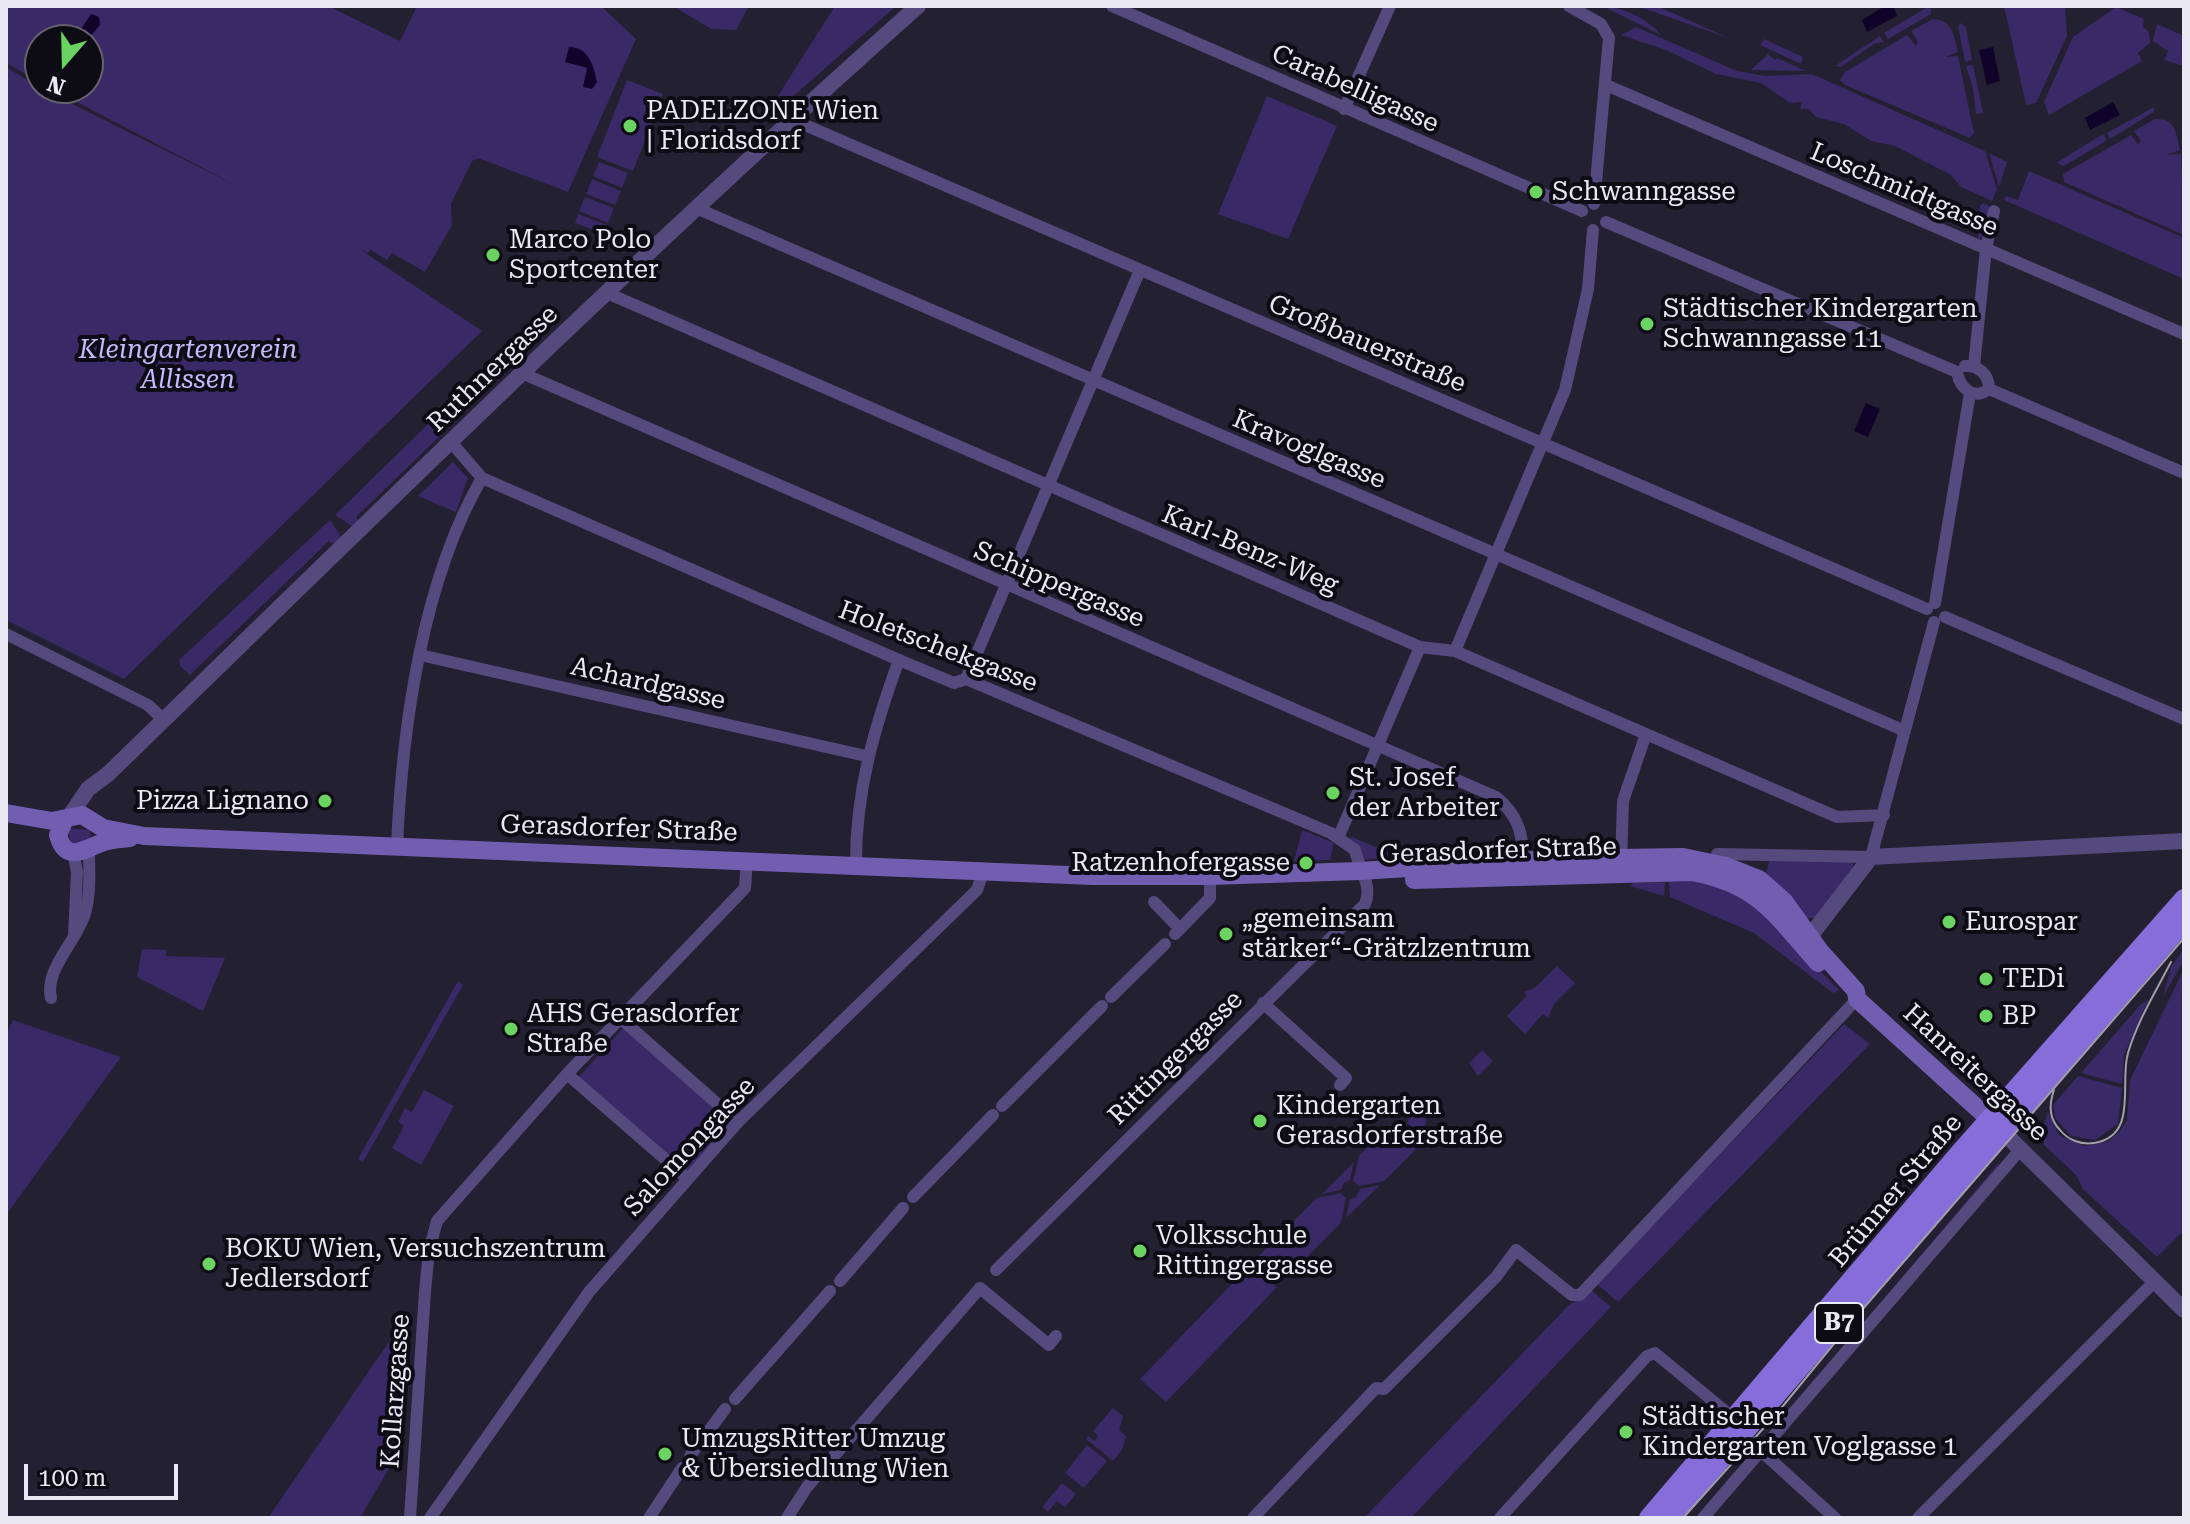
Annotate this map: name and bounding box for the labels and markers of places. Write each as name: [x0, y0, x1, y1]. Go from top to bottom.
place label: PADELZONE Wien | Floridsdorf: [646, 95, 879, 156]
marker: PADELZONE Wien | Floridsdorf: [621, 117, 639, 135]
place label: Schwanngasse: [1552, 176, 1736, 208]
marker: Schwanngasse: [1527, 183, 1545, 201]
place label: Marco Polo Sportcenter: [509, 224, 659, 286]
marker: Marco Polo Sportcenter: [484, 246, 502, 264]
place label: Städtischer Kindergarten Schwanngasse 11: [1663, 293, 1978, 354]
marker: Städtischer Kindergarten Schwanngasse 11: [1638, 315, 1656, 333]
place label: St. Josef der Arbeiter: [1349, 762, 1500, 824]
marker: St. Josef der Arbeiter: [1324, 784, 1342, 802]
place label: Pizza Lignano: [136, 785, 309, 817]
marker: Pizza Lignano: [316, 792, 334, 810]
place label: Ratzenhofergasse: [1071, 847, 1290, 879]
marker: Ratzenhofergasse: [1297, 854, 1315, 872]
place label: „gemeinsam stärker“-Grätzlzentrum: [1242, 903, 1531, 964]
place label: Eurospar: [1965, 906, 2078, 938]
marker: Eurospar: [1940, 913, 1958, 931]
marker: „gemeinsam stärker“-Grätzlzentrum: [1217, 925, 1235, 943]
place label: TEDi: [2002, 963, 2064, 995]
marker: TEDi: [1977, 970, 1995, 988]
place label: AHS Gerasdorfer Straße: [527, 998, 740, 1060]
place label: BP: [2002, 1000, 2036, 1032]
marker: BP: [1977, 1007, 1995, 1025]
marker: AHS Gerasdorfer Straße: [502, 1020, 520, 1038]
place label: Kindergarten Gerasdorferstraße: [1276, 1090, 1503, 1152]
marker: Kindergarten Gerasdorferstraße: [1251, 1112, 1269, 1130]
place label: Volksschule Rittingergasse: [1156, 1220, 1333, 1282]
place label: BOKU Wien, Versuchszentrum Jedlersdorf: [225, 1233, 606, 1294]
marker: Volksschule Rittingergasse: [1131, 1242, 1149, 1260]
marker: BOKU Wien, Versuchszentrum Jedlersdorf: [200, 1255, 218, 1273]
place label: Städtischer Kindergarten Voglgasse 1: [1642, 1401, 1958, 1462]
place label: UmzugsRitter Umzug & Übersiedlung Wien: [681, 1423, 949, 1484]
marker: Städtischer Kindergarten Voglgasse 1: [1617, 1423, 1635, 1441]
marker: UmzugsRitter Umzug & Übersiedlung Wien: [656, 1445, 674, 1463]

